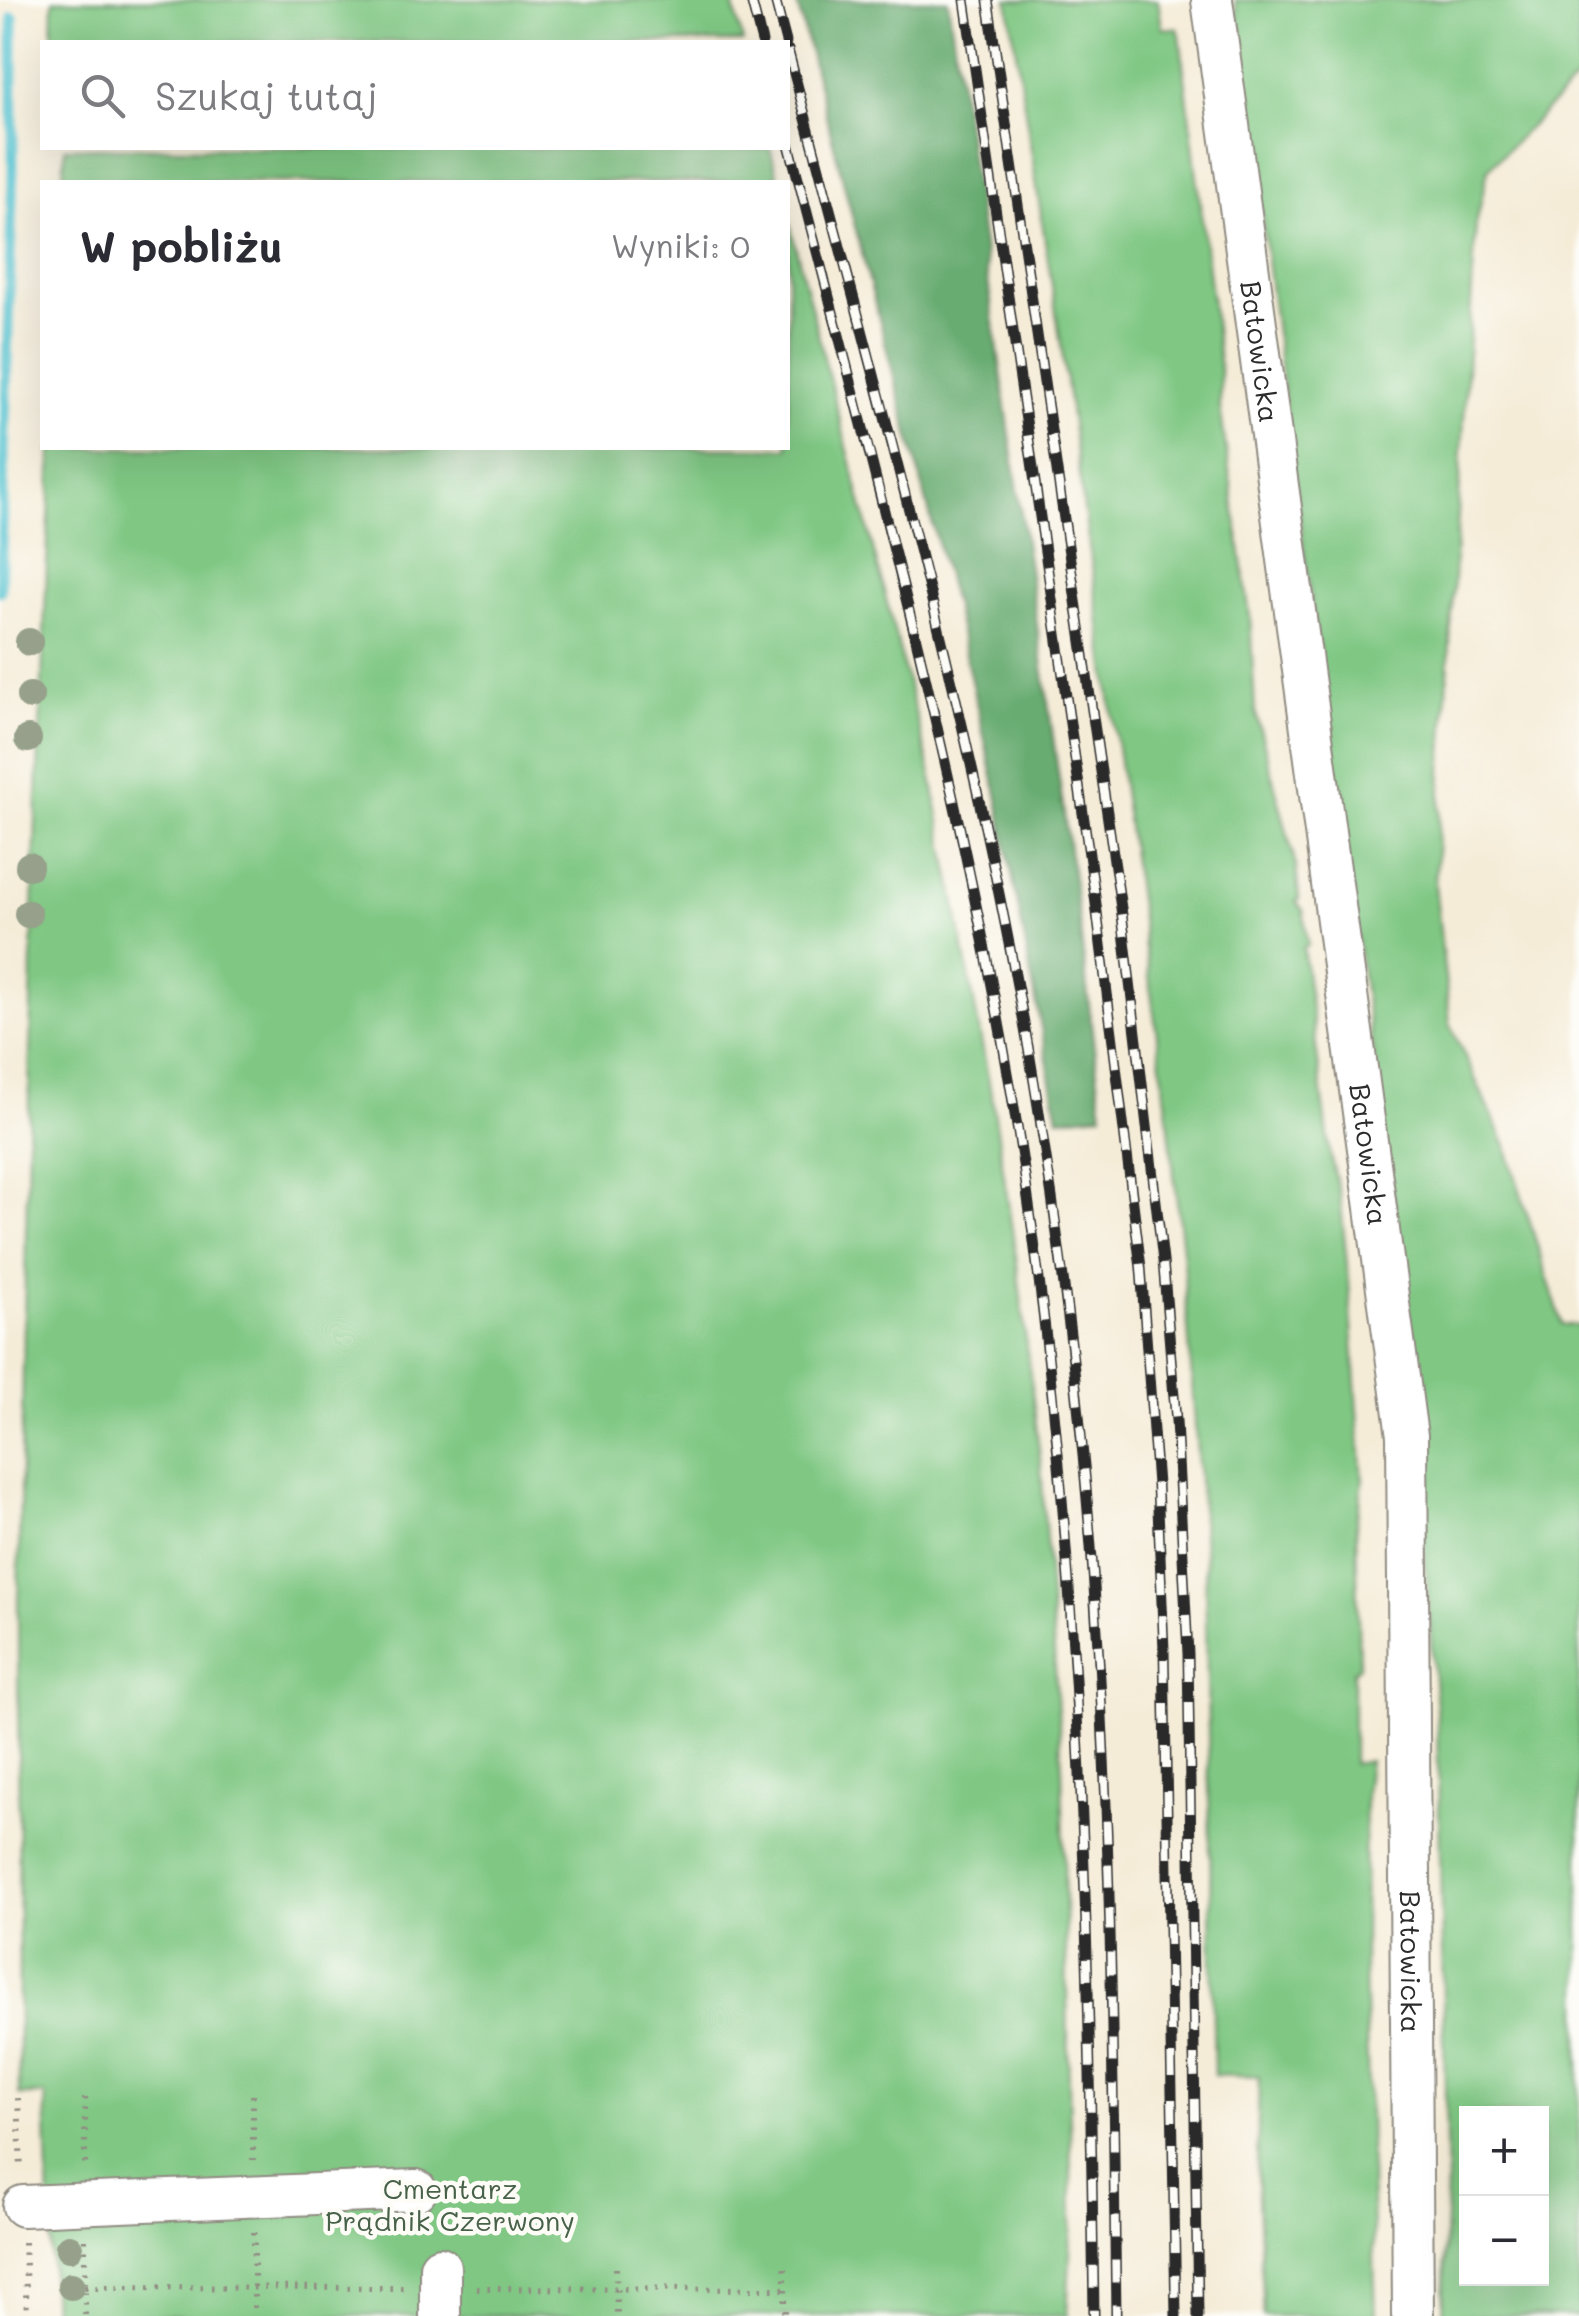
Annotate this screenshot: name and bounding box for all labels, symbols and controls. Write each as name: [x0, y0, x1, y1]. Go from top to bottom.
search box: [40, 40, 790, 150]
icon: search: [75, 68, 130, 123]
text: Szukaj tutaj: [155, 70, 378, 120]
text: W pobliżu: [80, 218, 283, 273]
text: Wyniki: 0: [611, 224, 750, 266]
street label: Batowicka: [1233, 278, 1288, 425]
street label: Batowicka: [1342, 1081, 1397, 1227]
street label: Batowicka: [1393, 1890, 1430, 2033]
map controls: [1459, 2106, 1549, 2286]
button: +: [1459, 2106, 1549, 2196]
park label: Cmentarz Prądnik Czerwony: [325, 2170, 575, 2238]
button: −: [1459, 2196, 1549, 2286]

